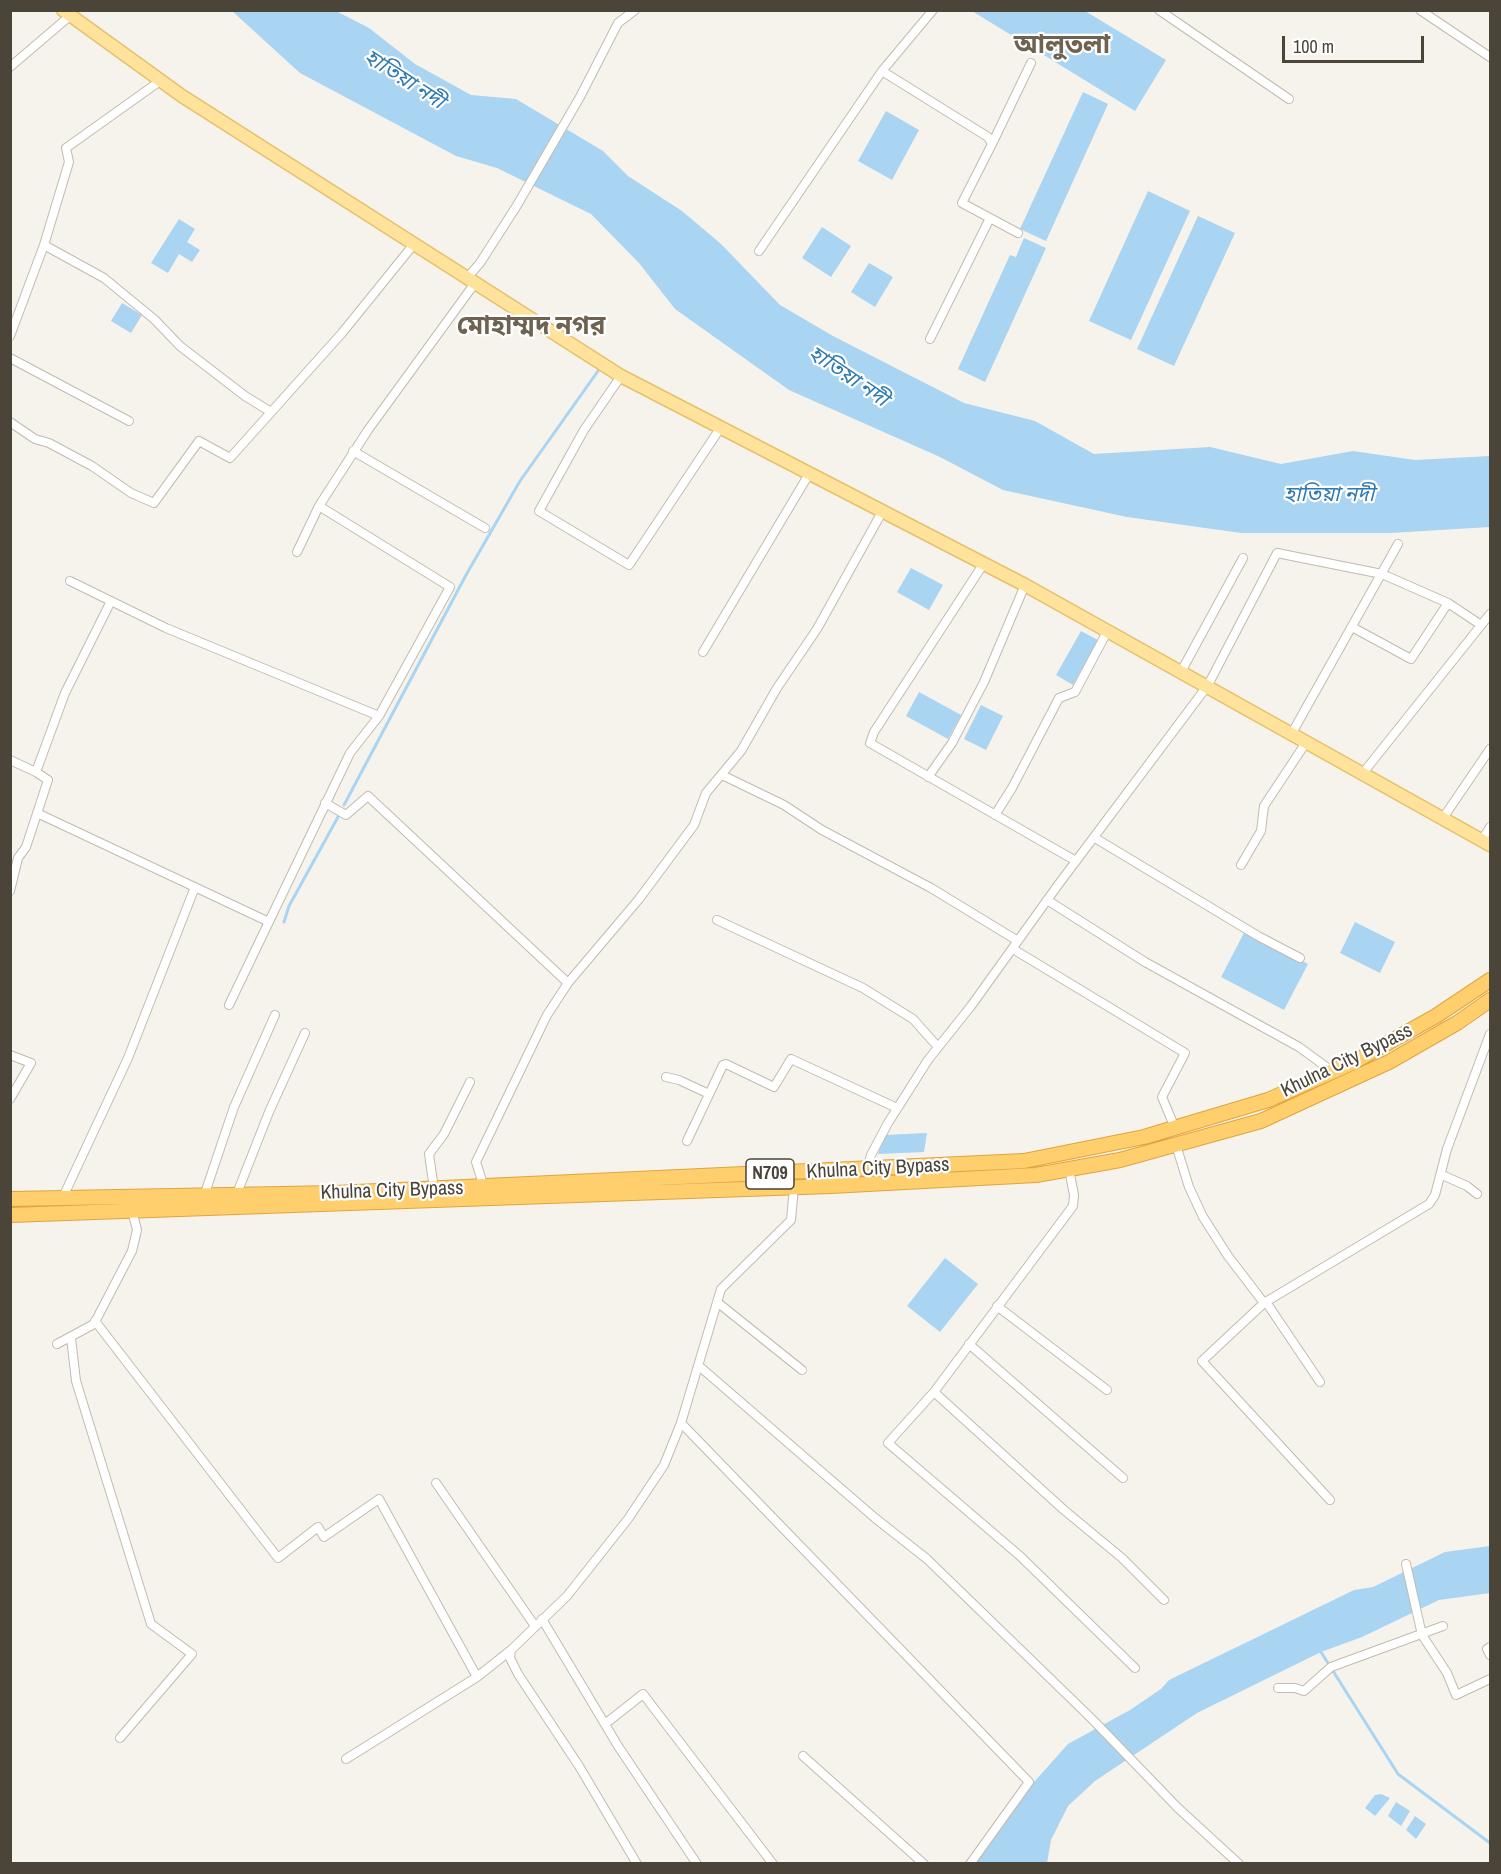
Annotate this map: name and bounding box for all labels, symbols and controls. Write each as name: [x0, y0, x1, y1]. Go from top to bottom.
scale bar: [1285, 24, 1428, 62]
district label: আলুতলা: [1014, 30, 1110, 62]
text: 100 m: [1293, 34, 1334, 59]
water label: হাতিয়া নদী: [359, 45, 449, 115]
district label: মোহাম্মদ নগর: [457, 311, 605, 343]
water label: হাতিয়া নদী: [803, 341, 893, 413]
water label: হাতিয়া নদী: [1284, 482, 1374, 508]
street label: Khulna City Bypass: [1277, 1019, 1417, 1103]
street label: Khulna City Bypass: [806, 1153, 950, 1185]
road number: N709: [746, 1159, 794, 1189]
street label: Khulna City Bypass: [320, 1177, 464, 1205]

